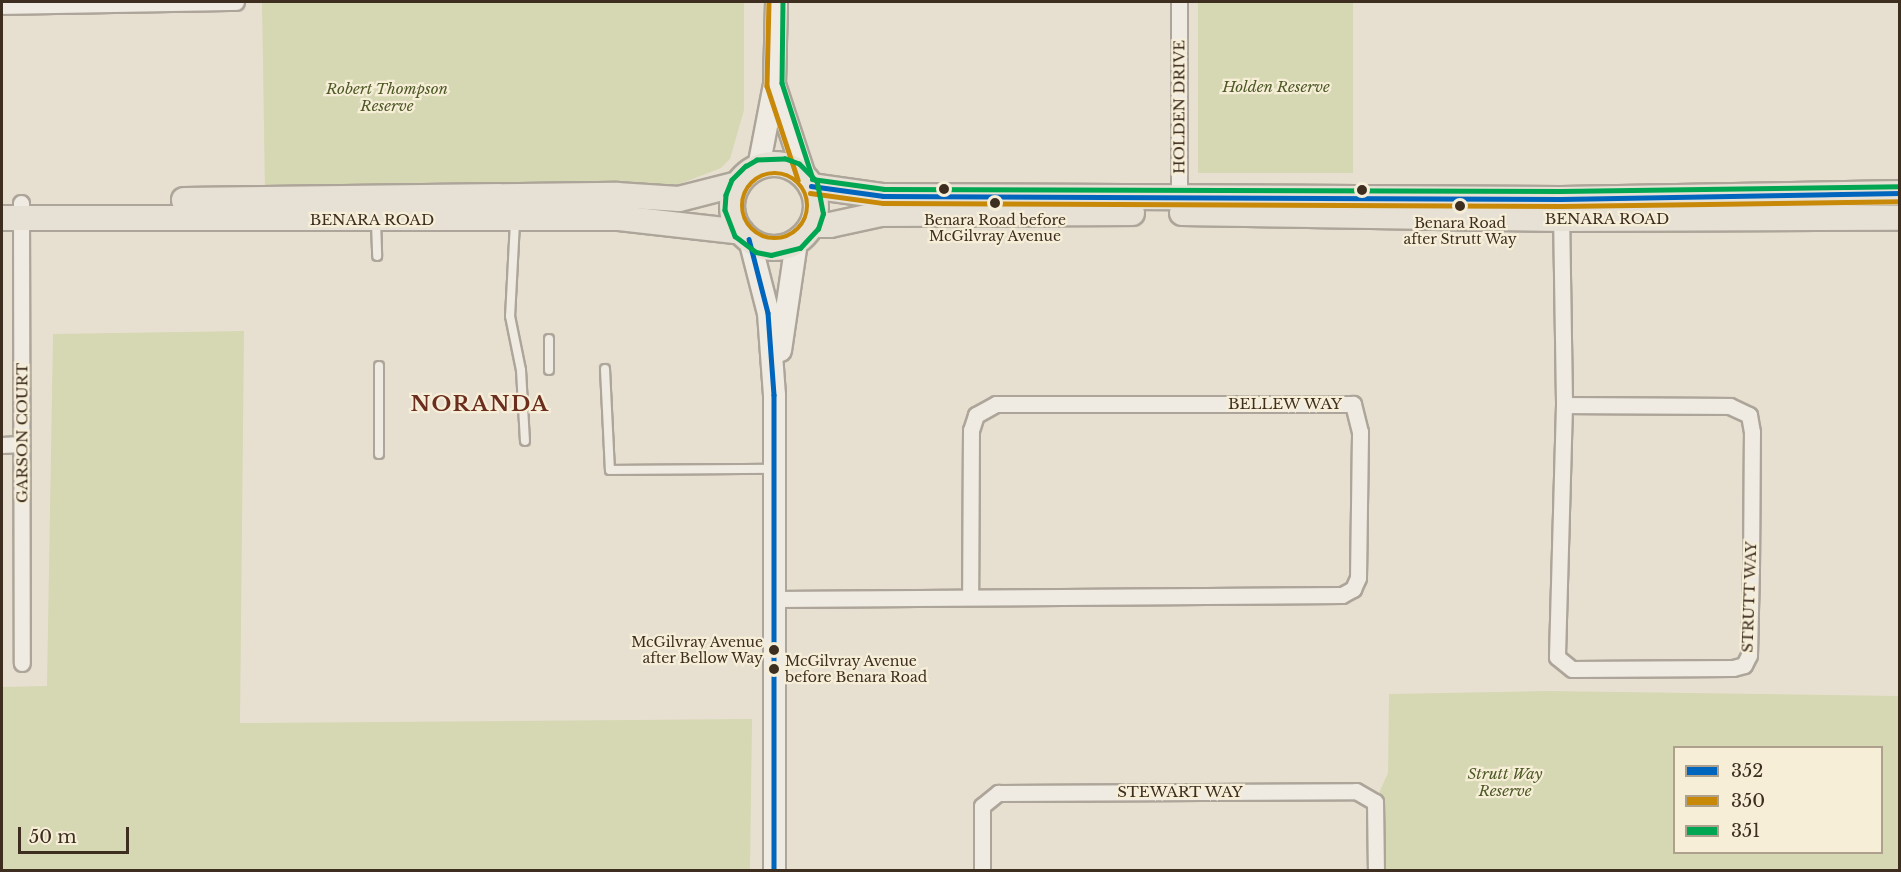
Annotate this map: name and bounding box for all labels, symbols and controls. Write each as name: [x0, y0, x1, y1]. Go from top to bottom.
street label: HOLDEN DRIVE: [1170, 40, 1188, 174]
park label: Holden Reserve: [1222, 78, 1330, 96]
park label: Robert Thompson Reserve: [326, 79, 448, 114]
unlabelled marker: [938, 183, 950, 195]
unlabelled marker: [1356, 184, 1368, 196]
marker: Benara Road before McGilvray Avenue: [989, 197, 1001, 209]
marker: Benara Road after Strutt Way: [1454, 200, 1466, 212]
street label: BENARA ROAD: [1544, 210, 1670, 228]
street label: BENARA ROAD: [309, 211, 435, 229]
place label: Benara Road before McGilvray Avenue: [924, 212, 1066, 244]
place label: Benara Road after Strutt Way: [1403, 215, 1517, 248]
street label: GARSON COURT: [13, 363, 31, 503]
district label: NORANDA: [411, 391, 549, 417]
street label: BELLEW WAY: [1227, 395, 1343, 413]
street label: STRUTT WAY: [1738, 540, 1760, 654]
place label: McGilvray Avenue after Bellow Way: [630, 634, 763, 666]
marker: McGilvray Avenue after Bellow Way: [768, 644, 780, 656]
place label: McGilvray Avenue before Benara Road: [785, 653, 927, 686]
marker: McGilvray Avenue before Benara Road: [768, 663, 780, 675]
legend: [1673, 746, 1883, 854]
text: 352: [1731, 760, 1763, 782]
park label: Strutt Way Reserve: [1467, 764, 1543, 799]
street label: STEWART WAY: [1117, 783, 1243, 801]
text: 350: [1731, 790, 1765, 812]
scale bar: [21, 815, 132, 853]
text: 351: [1731, 820, 1760, 842]
text: 50 m: [29, 826, 77, 848]

